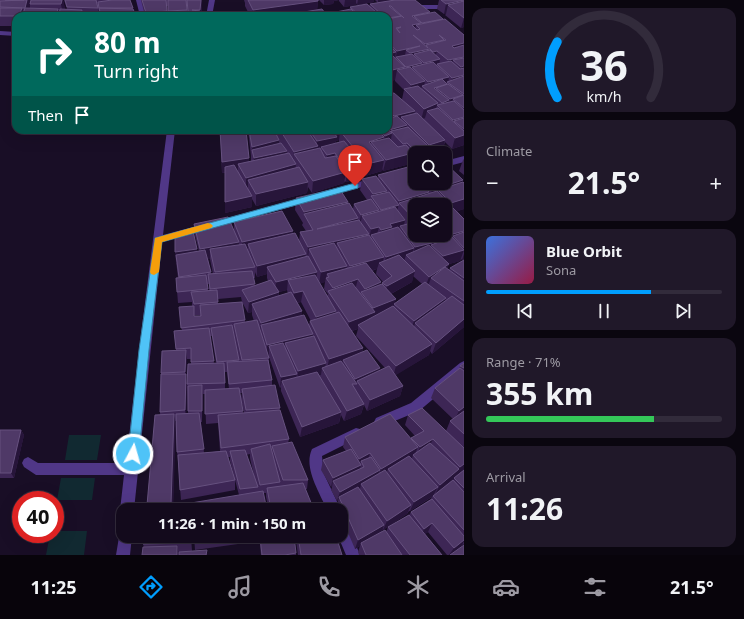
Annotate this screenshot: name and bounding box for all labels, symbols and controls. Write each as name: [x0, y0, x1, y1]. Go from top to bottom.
text: 80 m: [94, 23, 161, 61]
icon: right: [28, 28, 80, 80]
text: 36: [580, 37, 628, 93]
text: Turn right: [94, 59, 178, 83]
text: km/h: [586, 87, 622, 106]
icon: arrive: [71, 104, 93, 126]
text: Then: [28, 105, 63, 125]
text: Climate: [486, 142, 532, 160]
pin: [338, 145, 372, 186]
map controls: [408, 146, 452, 242]
button: search: [408, 146, 452, 190]
icon: arrive: [344, 151, 366, 173]
text: 21.5°: [568, 162, 640, 203]
text: −: [486, 167, 499, 197]
text: +: [709, 167, 722, 197]
button: layers: [408, 198, 452, 242]
text: Blue Orbit: [546, 241, 622, 261]
text: Sona: [546, 261, 576, 279]
icon: previous: [514, 300, 536, 322]
icon: pause: [593, 300, 615, 322]
icon: next: [672, 300, 694, 322]
text: Range · 71%: [486, 353, 561, 371]
text: 355 km: [486, 373, 593, 414]
position arrow: [112, 433, 154, 475]
text: Arrival: [486, 468, 526, 486]
text: 11:26: [486, 488, 563, 529]
speed limit sign: 40: [12, 491, 64, 543]
text: 11:26 · 1 min · 150 m: [158, 513, 306, 533]
icon: directions: [137, 573, 165, 601]
icon: music: [226, 573, 254, 601]
icon: phone: [315, 573, 343, 601]
icon: climate: [404, 573, 432, 601]
icon: car: [492, 573, 520, 601]
icon: filters: [581, 573, 609, 601]
text: 11:25: [30, 575, 77, 599]
text: 21.5°: [670, 575, 714, 599]

